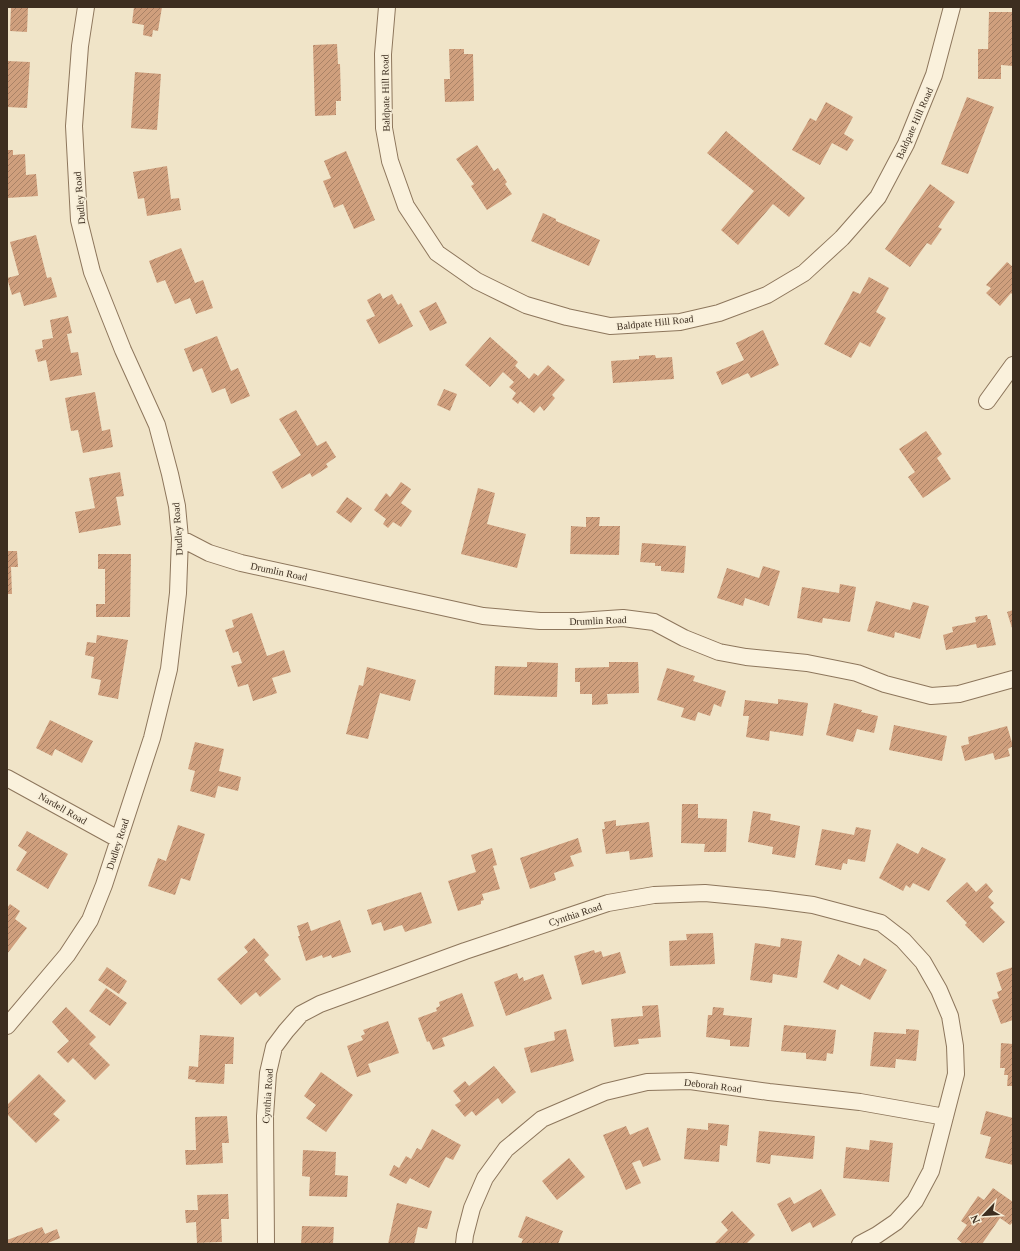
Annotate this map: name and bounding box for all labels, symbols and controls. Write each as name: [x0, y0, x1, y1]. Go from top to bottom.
street label: Baldpate Hill Road: [379, 54, 392, 132]
street label: Baldpate Hill Road: [894, 86, 935, 161]
street label: Dudley Road: [72, 171, 87, 225]
street label: Baldpate Hill Road: [616, 313, 694, 332]
street label: Dudley Road: [170, 502, 185, 556]
street label: Drumlin Road: [250, 560, 308, 583]
street label: Drumlin Road: [569, 614, 627, 627]
street label: Nardell Road: [37, 790, 89, 827]
street label: Dudley Road: [104, 817, 131, 871]
street label: Cynthia Road: [547, 901, 603, 928]
street label: Cynthia Road: [260, 1068, 275, 1124]
street label: Deborah Road: [683, 1077, 742, 1094]
north arrow: [964, 1195, 1004, 1235]
text: N: [968, 1213, 982, 1225]

